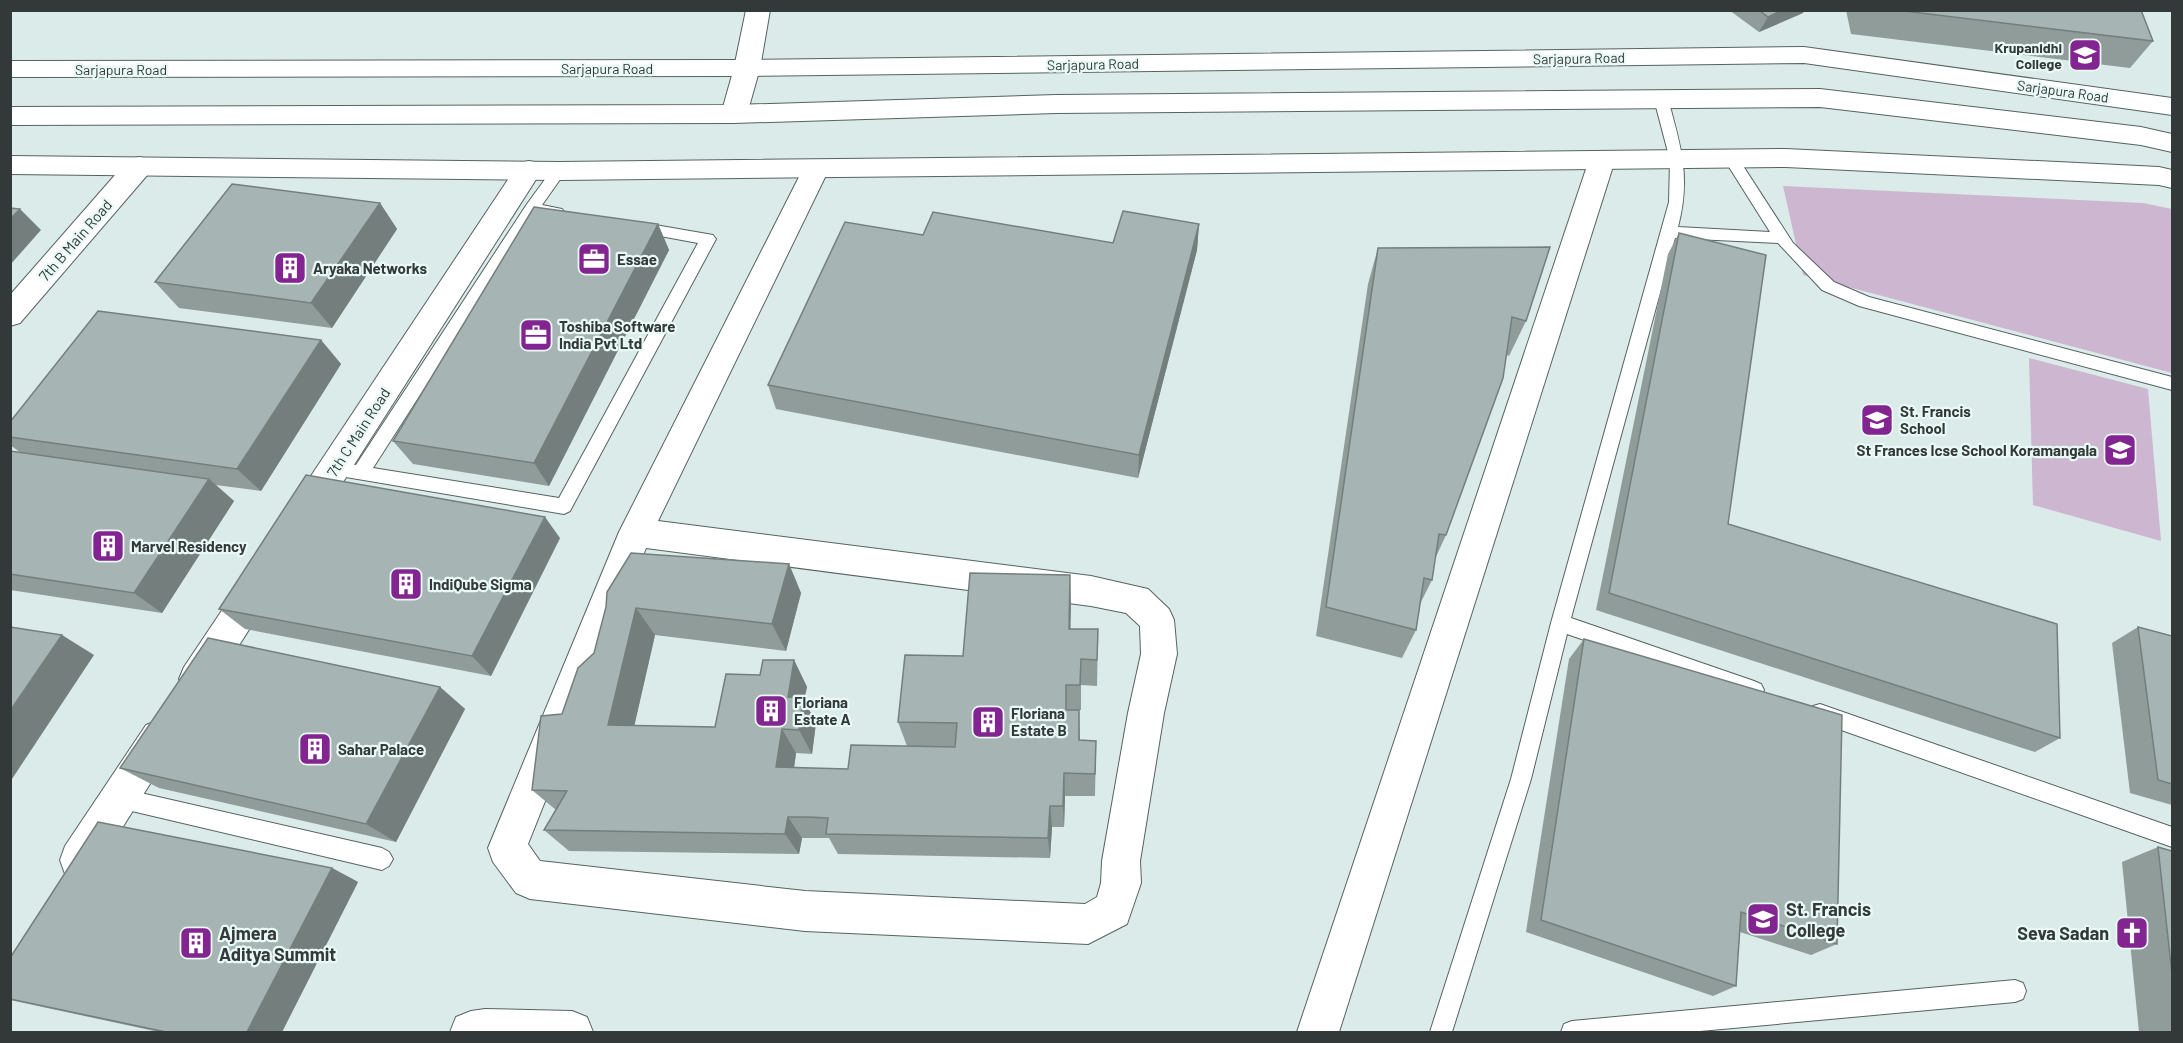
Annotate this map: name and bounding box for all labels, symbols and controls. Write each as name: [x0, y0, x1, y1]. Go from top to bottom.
school or university icon: Krupanidhi College: [2067, 37, 2103, 73]
place label: Krupanidhi College: [1995, 39, 2062, 72]
street label: Sarjapura Road: [1533, 49, 1625, 67]
street label: Sarjapura Road: [1047, 55, 1139, 73]
street label: Sarjapura Road: [561, 60, 653, 77]
street label: Sarjapura Road: [75, 61, 167, 78]
street label: Sarjapura Road: [2016, 76, 2110, 106]
street label: 7th B Main Road: [35, 195, 115, 285]
office icon: Essae: [576, 241, 612, 277]
building icon: Aryaka Networks: [272, 250, 308, 286]
place label: Essae: [617, 250, 657, 268]
place label: Aryaka Networks: [313, 259, 428, 277]
office icon: Toshiba Software India Pvt Ltd: [518, 317, 554, 353]
place label: Toshiba Software India Pvt Ltd: [559, 317, 675, 352]
street label: 7th C Main Road: [323, 384, 393, 480]
school or university icon: St. Francis School: [1859, 402, 1895, 438]
place label: St. Francis School: [1900, 402, 1971, 437]
school or university icon: St Frances Icse School Koramangala: [2102, 432, 2138, 468]
place label: St Frances Icse School Koramangala: [1857, 441, 2097, 459]
building icon: Marvel Residency: [90, 528, 126, 564]
place label: Marvel Residency: [131, 537, 247, 555]
building icon: IndiQube Sigma: [388, 566, 424, 602]
place label: IndiQube Sigma: [429, 575, 532, 593]
building icon: Floriana Estate A: [753, 693, 789, 729]
place label: Floriana Estate A: [794, 693, 851, 728]
building icon: Floriana Estate B: [970, 704, 1006, 740]
place label: Floriana Estate B: [1011, 704, 1067, 739]
building icon: Sahar Palace: [297, 731, 333, 767]
place label: Sahar Palace: [338, 740, 424, 758]
place label: St. Francis College: [1786, 898, 1871, 941]
school or university icon: St. Francis College: [1745, 901, 1781, 937]
church icon: Seva Sadan: [2114, 915, 2150, 951]
place label: Ajmera Aditya Summit: [219, 922, 336, 965]
place label: Seva Sadan: [2017, 922, 2109, 944]
building icon: Ajmera Aditya Summit: [178, 925, 214, 961]

